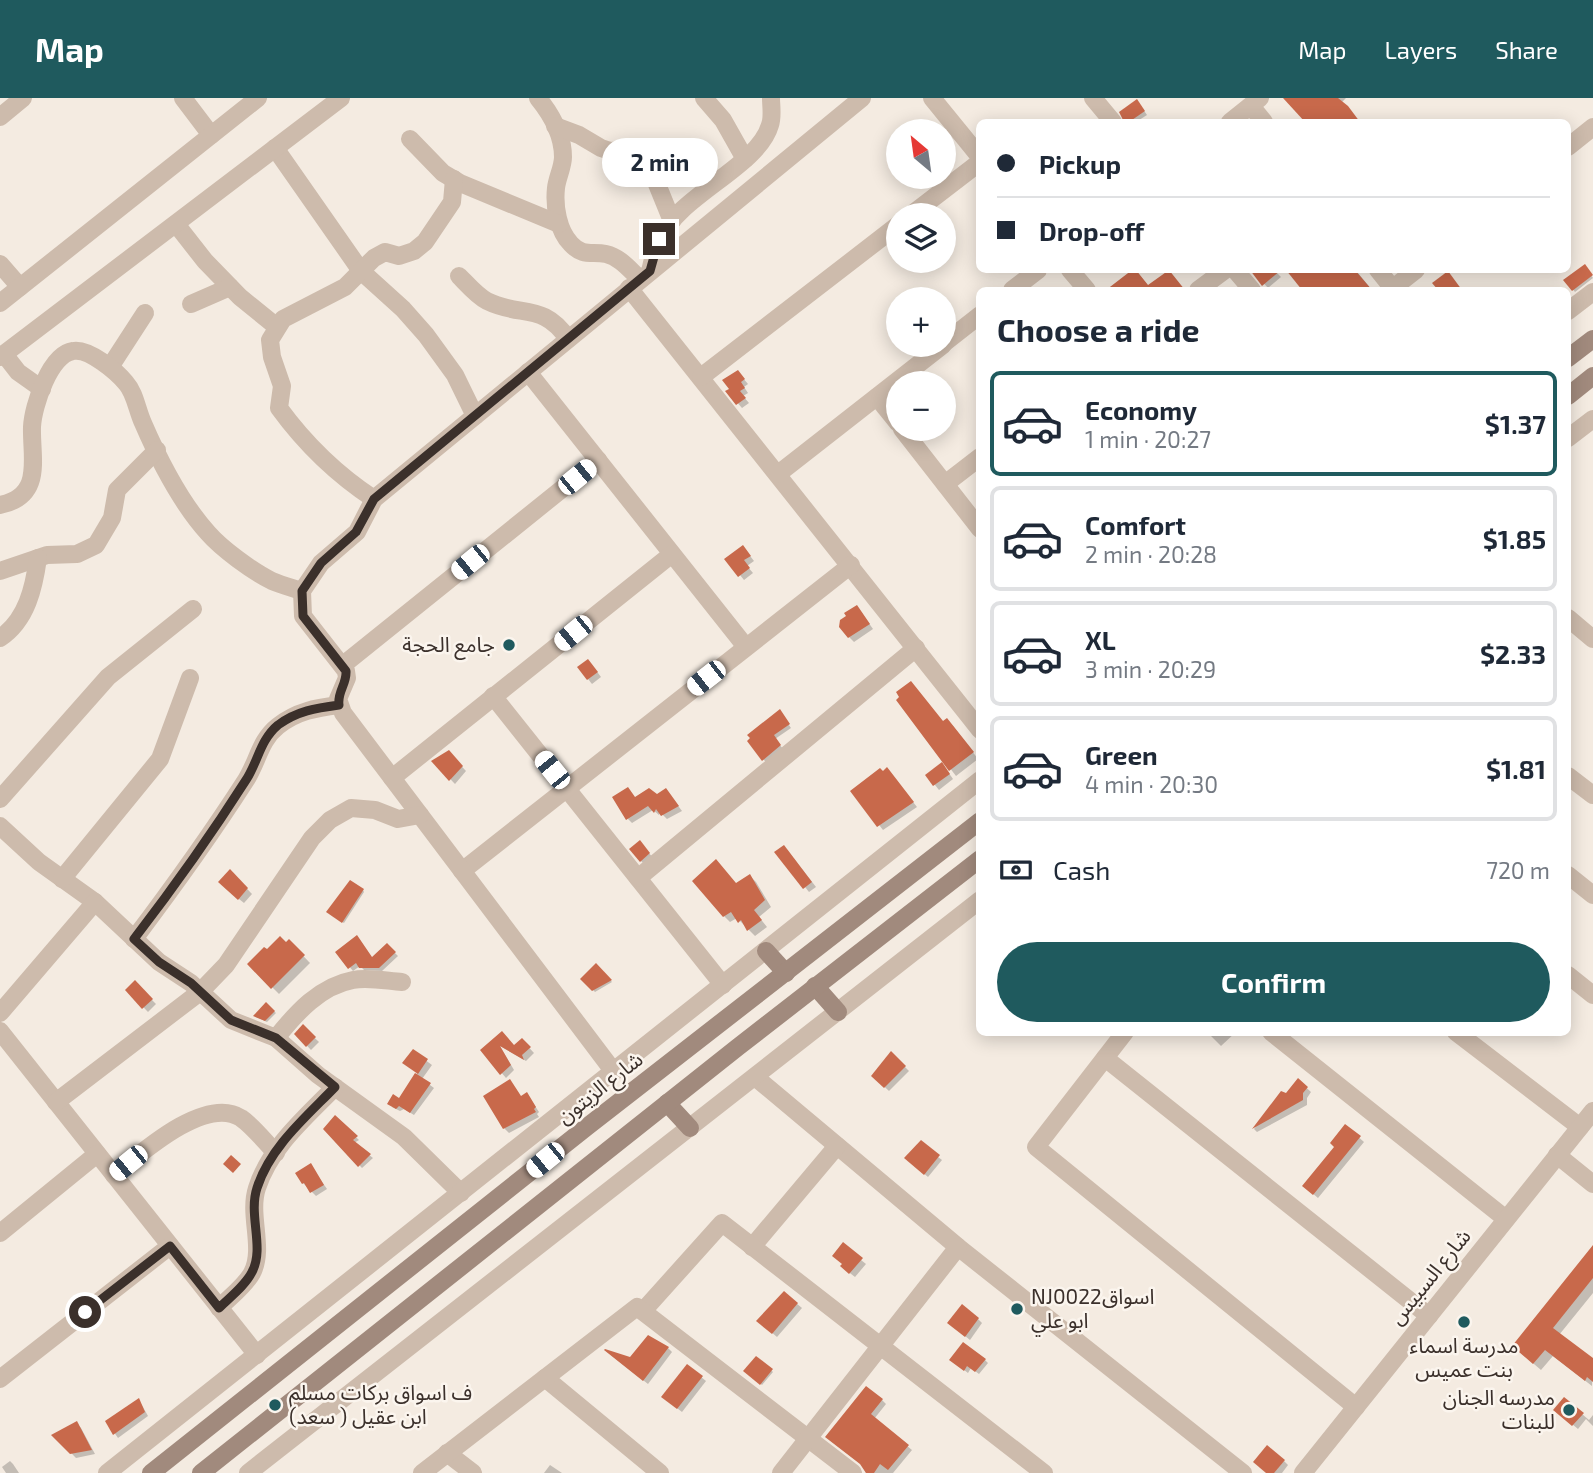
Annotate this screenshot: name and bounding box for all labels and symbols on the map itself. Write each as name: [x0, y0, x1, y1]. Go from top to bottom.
north arrow: [886, 119, 956, 189]
callout: 2 min: [601, 138, 717, 186]
route end: [643, 223, 675, 255]
car: [555, 456, 600, 498]
car: [448, 541, 493, 583]
car: [551, 612, 596, 654]
place label: جامع الحجة: [402, 631, 495, 660]
marker: جامع الحجة: [501, 637, 517, 653]
car: [683, 657, 730, 699]
car: [531, 747, 574, 793]
street label: شارع الزيتون: [551, 1046, 649, 1131]
car: [523, 1139, 568, 1181]
car: [106, 1142, 151, 1184]
street label: شارع السبيس: [1383, 1223, 1478, 1331]
place label: NJ0022اسواق ابو علي: [1031, 1283, 1155, 1337]
route start: [69, 1296, 101, 1328]
marker: NJ0022اسواق ابو علي: [1009, 1301, 1025, 1317]
marker: مدرسة اسماء بنت عميس: [1456, 1314, 1472, 1330]
place label: مدرسة اسماء بنت عميس: [1410, 1332, 1518, 1382]
place label: ف اسواق بركات مسلم ابن عقيل ( سعد): [289, 1379, 472, 1429]
place label: مدرسه الجنان للبنات: [1443, 1384, 1555, 1433]
marker: ف اسواق بركات مسلم ابن عقيل ( سعد): [267, 1397, 283, 1413]
marker: مدرسه الجنان للبنات: [1561, 1402, 1577, 1418]

